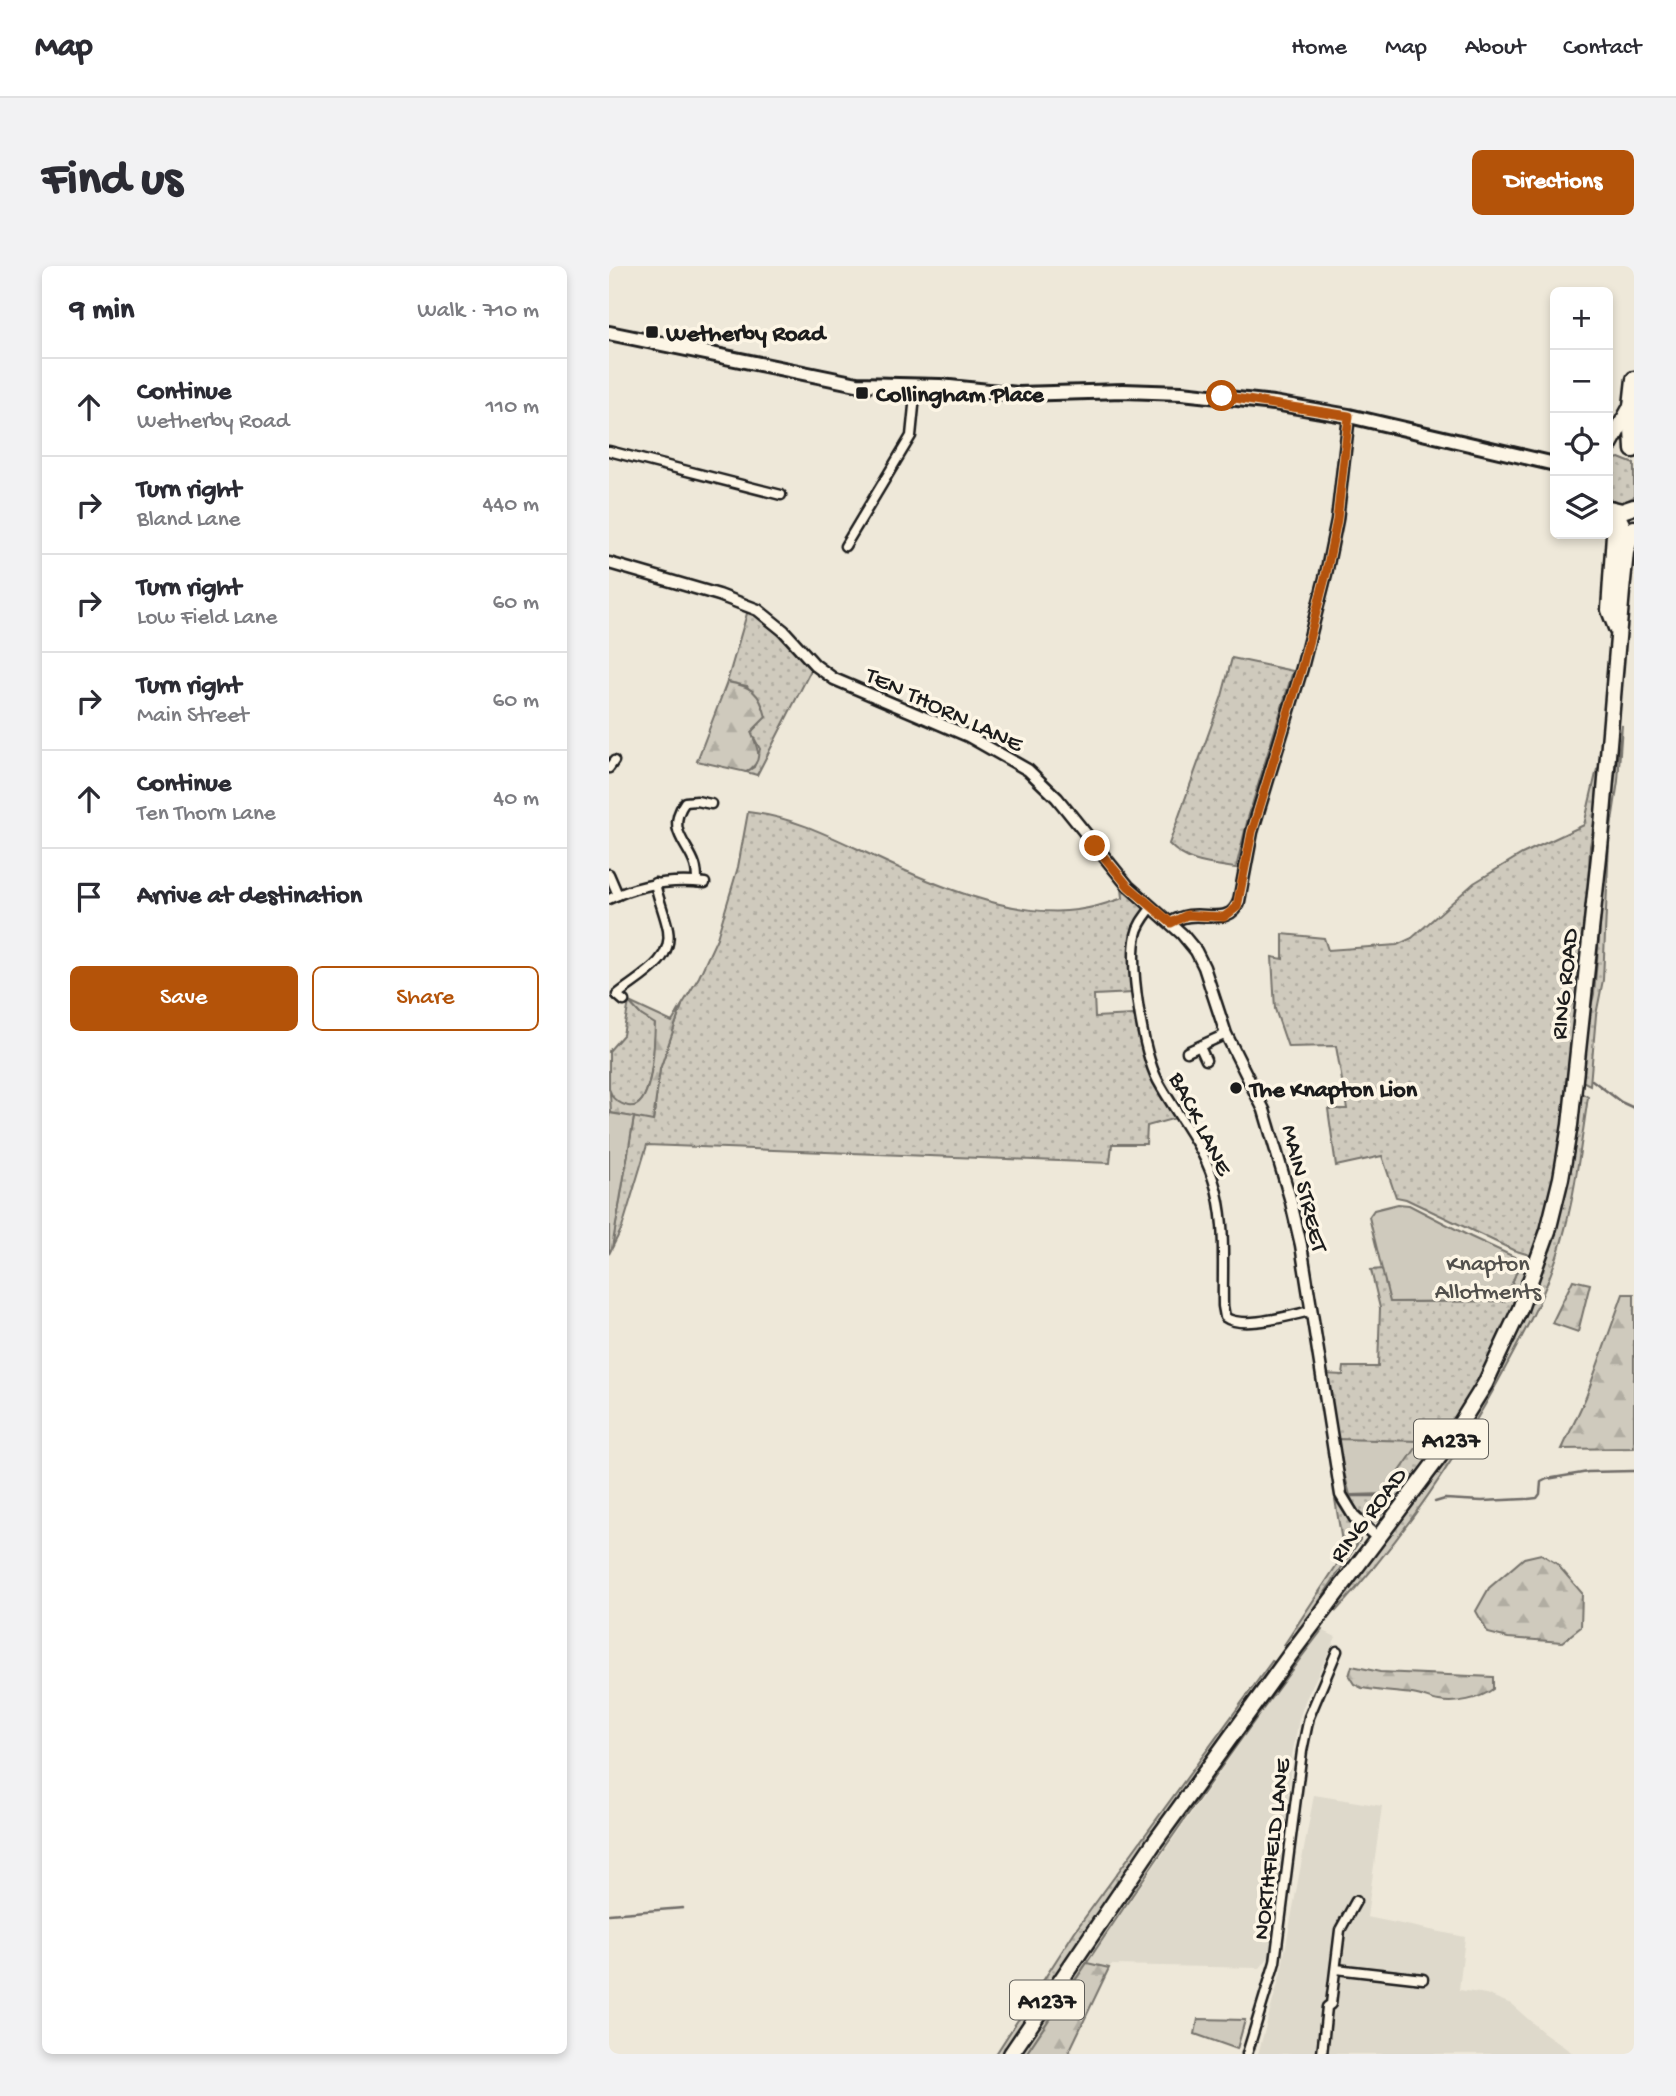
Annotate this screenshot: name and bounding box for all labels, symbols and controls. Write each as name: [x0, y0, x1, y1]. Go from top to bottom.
text: Map: [35, 29, 92, 67]
text: Home: [1291, 34, 1347, 63]
text: Map: [1385, 34, 1427, 63]
text: About: [1465, 34, 1525, 63]
text: Contact: [1563, 34, 1641, 63]
button: Directions: [1472, 150, 1634, 215]
text: Find us: [42, 153, 182, 211]
map controls: [1550, 287, 1613, 539]
button: +: [1550, 287, 1613, 350]
text: 9 min: [70, 294, 134, 329]
text: Walk · 710 m: [417, 298, 539, 325]
place label: Wetherby Road: [665, 321, 828, 350]
marker: Wetherby Road: [644, 324, 660, 340]
button: −: [1550, 350, 1613, 413]
text: Continue: [137, 378, 231, 409]
route start: [1206, 380, 1237, 411]
place label: Collingham Place: [876, 382, 1045, 411]
marker: Collingham Place: [854, 385, 870, 401]
icon: ahead: [70, 388, 108, 426]
text: 110 m: [486, 394, 539, 421]
text: Wetherby Road: [137, 409, 289, 436]
button: locate: [1550, 413, 1613, 476]
text: Turn right: [137, 476, 241, 507]
button: layers: [1550, 476, 1613, 539]
icon: right: [70, 486, 108, 524]
text: 440 m: [482, 492, 539, 519]
text: Bland Lane: [137, 507, 240, 534]
text: Turn right: [137, 574, 241, 605]
icon: right: [70, 584, 108, 622]
text: 60 m: [493, 590, 539, 617]
text: Low Field Lane: [137, 605, 277, 632]
street label: TEN THORN LANE: [858, 661, 1028, 761]
text: Turn right: [137, 672, 241, 703]
icon: right: [70, 682, 108, 720]
text: 60 m: [493, 688, 539, 715]
text: Main Street: [137, 703, 248, 730]
text: Continue: [137, 770, 231, 801]
icon: ahead: [70, 780, 108, 818]
text: 40 m: [493, 786, 539, 813]
text: Ten Thorn Lane: [137, 801, 276, 828]
route end: [1079, 830, 1110, 861]
icon: arrive: [70, 878, 108, 916]
text: Arrive at destination: [137, 882, 362, 913]
street label: RING ROAD: [1546, 927, 1587, 1041]
button: Save: [70, 966, 298, 1031]
button: Share: [312, 966, 539, 1031]
street label: BACK LANE: [1160, 1067, 1238, 1182]
place label: The Knapton Lion: [1248, 1077, 1418, 1106]
marker: The Knapton Lion: [1228, 1080, 1244, 1096]
street label: MAIN STREET: [1273, 1122, 1333, 1257]
park label: Knapton Allotments: [1435, 1251, 1542, 1308]
road number: A1237: [1414, 1420, 1488, 1458]
street label: RING ROAD: [1325, 1463, 1415, 1569]
street label: NORTHFIELD LANE: [1248, 1756, 1299, 1942]
road number: A1237: [1010, 1980, 1084, 2020]

